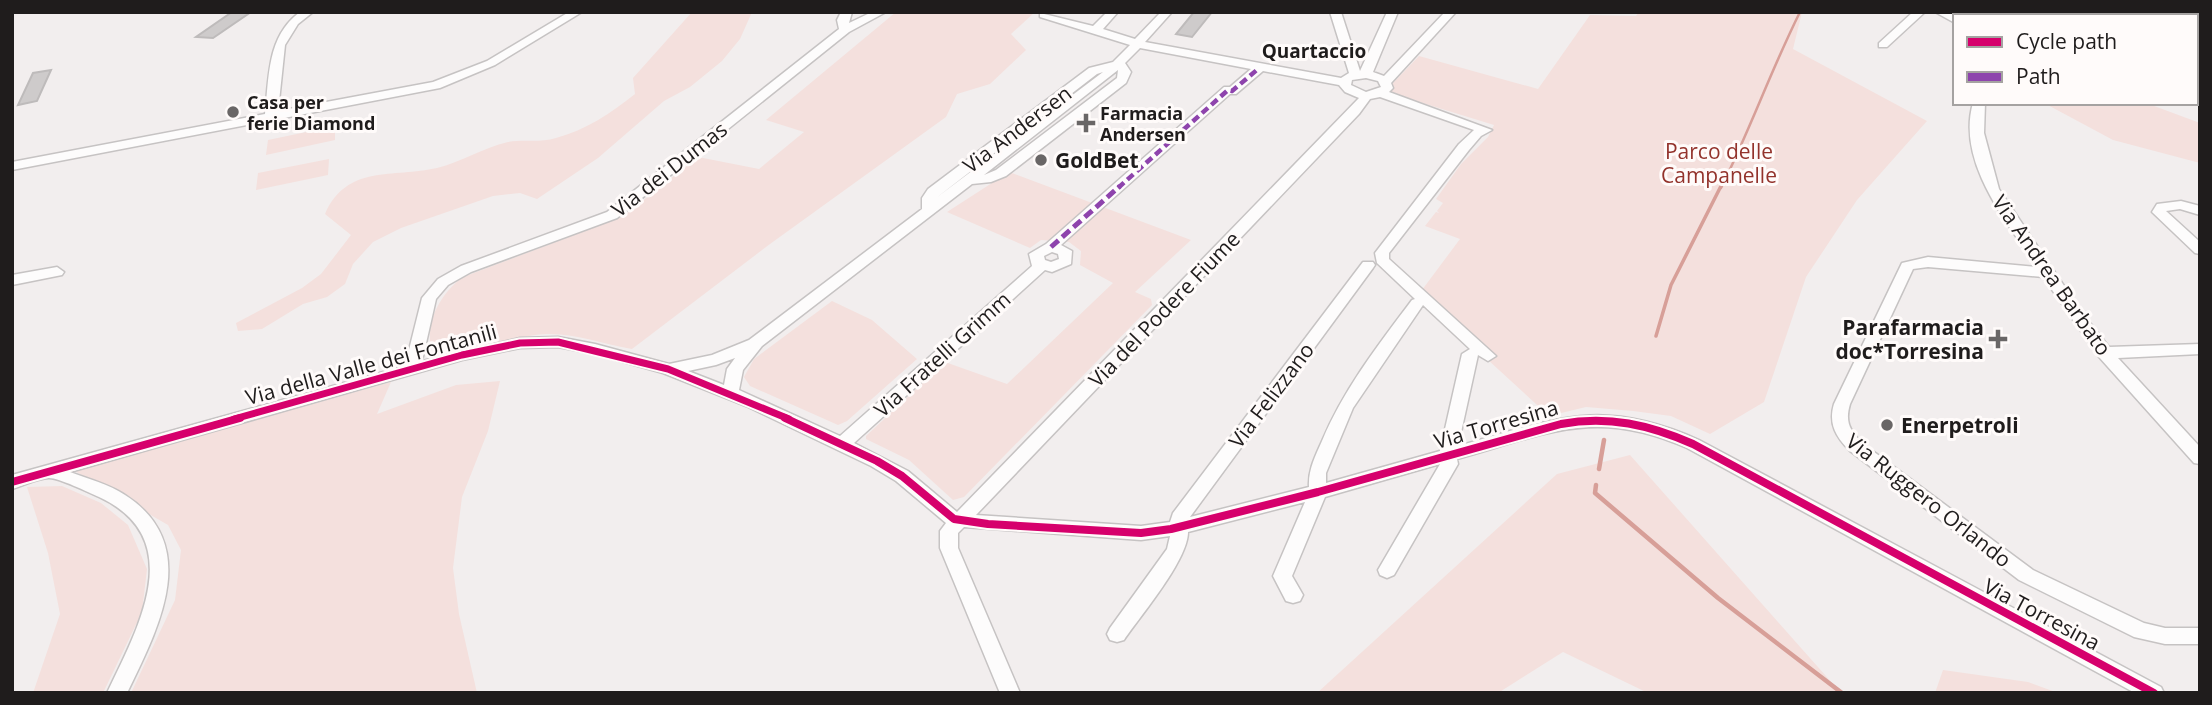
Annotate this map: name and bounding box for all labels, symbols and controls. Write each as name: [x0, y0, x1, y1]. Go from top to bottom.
legend: [1953, 14, 2198, 105]
text: Cycle path: [2016, 27, 2117, 55]
district label: Quartaccio: [1262, 38, 1366, 64]
text: Path: [2016, 62, 2061, 90]
street label: Via Andersen: [957, 79, 1077, 179]
place label: Casa per ferie Diamond: [247, 90, 375, 135]
place label: Farmacia Andersen: [1100, 101, 1186, 146]
marker: Casa per ferie Diamond: [225, 104, 241, 120]
street label: Via dei Dumas: [605, 115, 733, 223]
marker: Farmacia Andersen: [1078, 115, 1094, 131]
park label: Parco delle Campanelle: [1661, 137, 1777, 189]
place label: GoldBet: [1055, 146, 1139, 174]
marker: GoldBet: [1033, 152, 1049, 168]
street label: Via Andrea Barbato: [1986, 189, 2118, 361]
street label: Via del Podere Fiume: [1082, 225, 1246, 393]
street label: Via Fratelli Grimm: [868, 285, 1016, 423]
place label: Parafarmacia doc*Torresina: [1835, 313, 1984, 365]
street label: Via della Valle dei Fontanili: [242, 317, 500, 411]
marker: Parafarmacia doc*Torresina: [1990, 331, 2006, 347]
street label: Via Felizzano: [1222, 337, 1320, 453]
street label: Via Torresina: [1431, 393, 1561, 455]
place label: Enerpetroli: [1901, 411, 2019, 439]
marker: Enerpetroli: [1879, 417, 1895, 433]
street label: Via Ruggero Orlando: [1841, 427, 2017, 573]
street label: Via Torresina: [1979, 572, 2105, 656]

